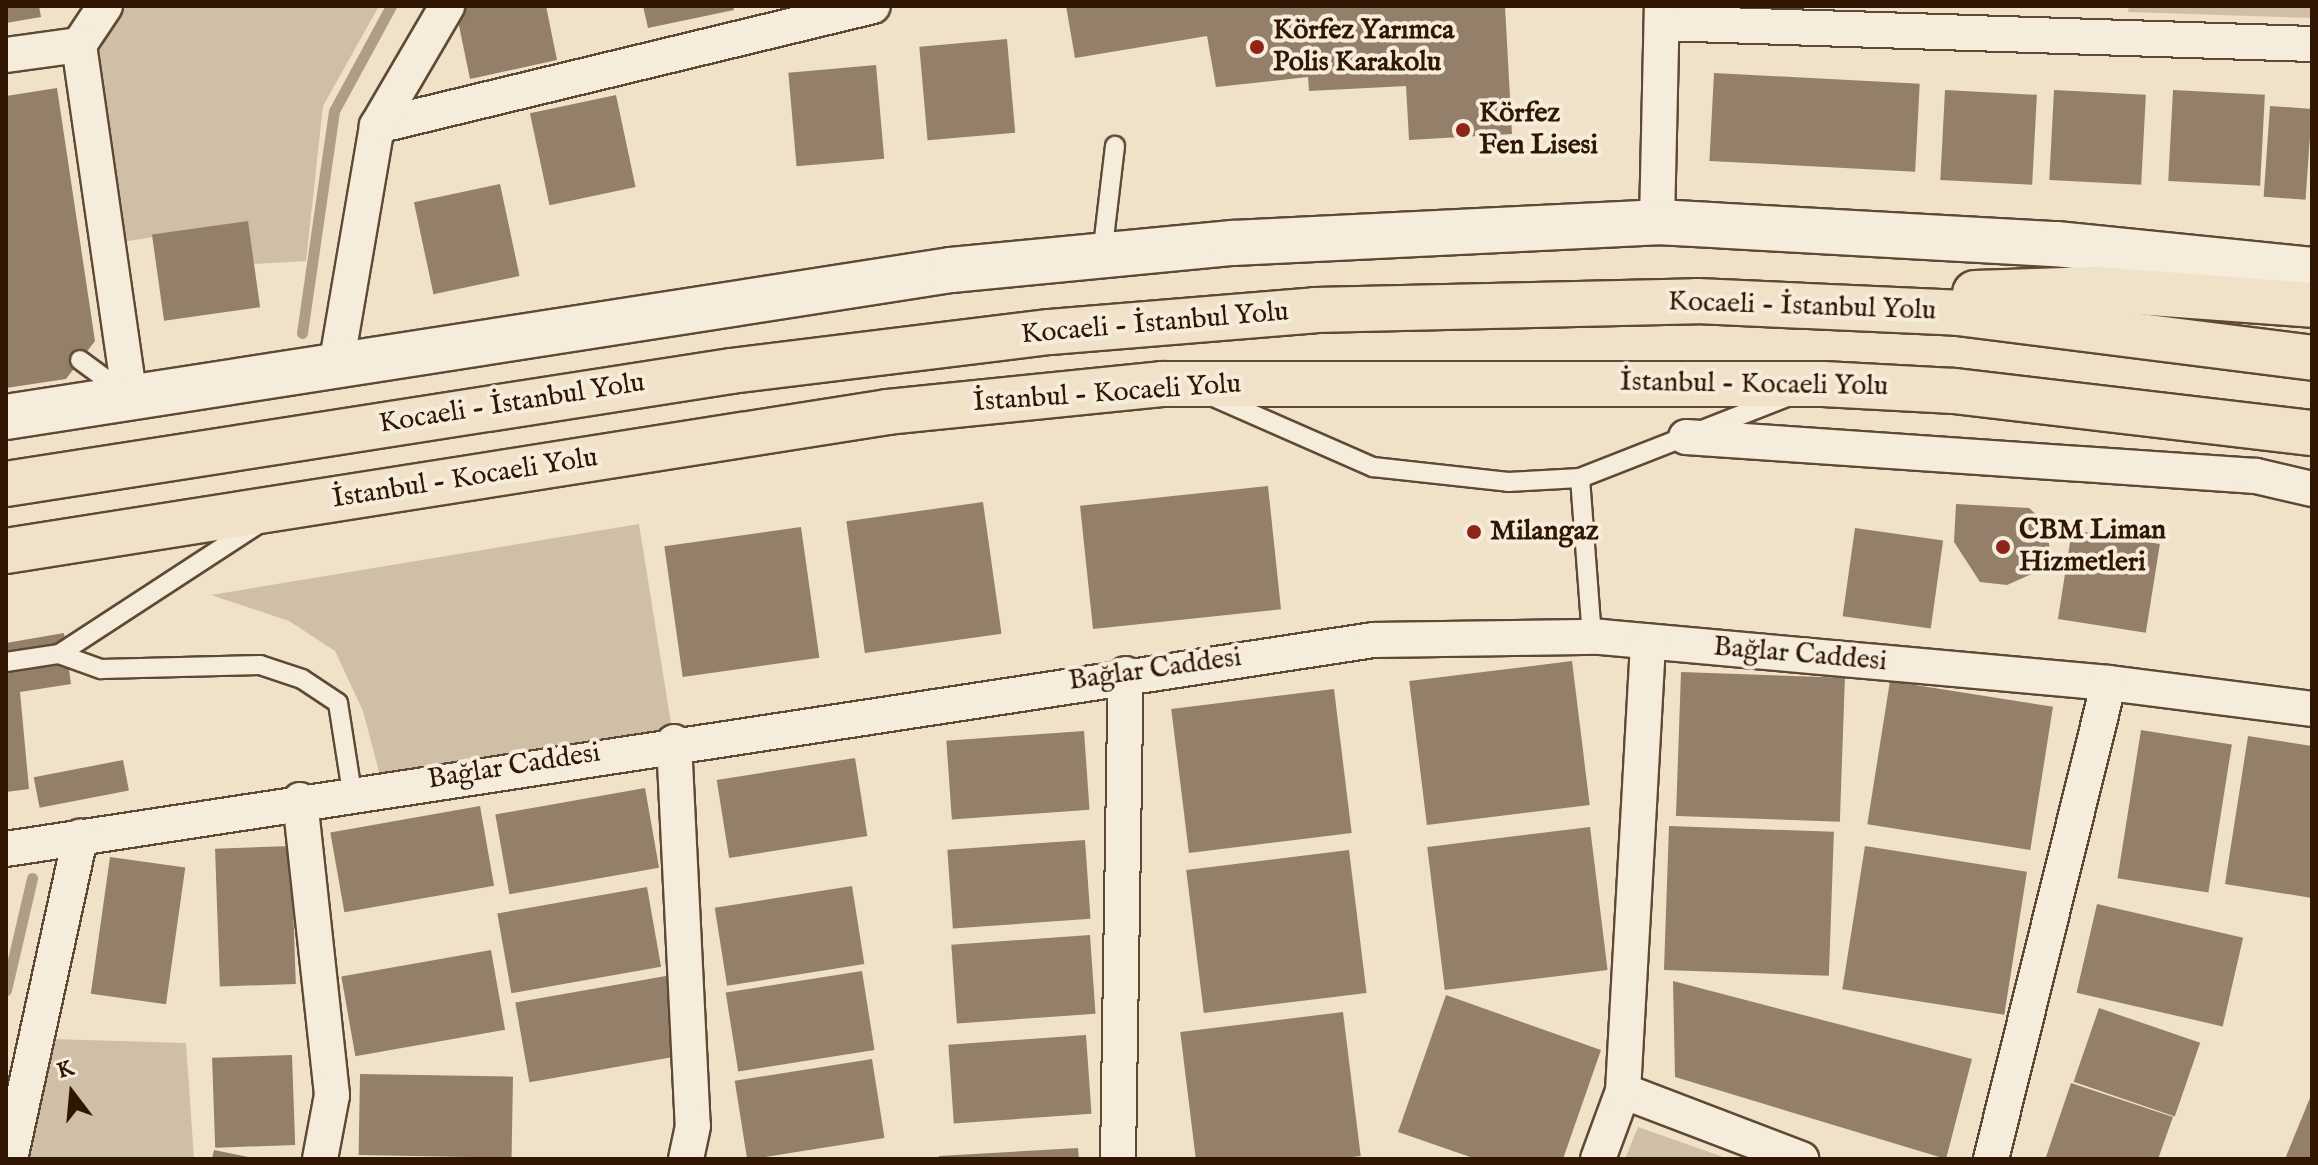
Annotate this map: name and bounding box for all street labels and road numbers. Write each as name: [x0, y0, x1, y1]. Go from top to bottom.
street label: Kocaeli - İstanbul Yolu: [1667, 286, 1937, 328]
street label: Kocaeli - İstanbul Yolu: [1020, 296, 1290, 352]
street label: Kocaeli - İstanbul Yolu: [377, 366, 647, 442]
street label: İstanbul - Kocaeli Yolu: [1619, 366, 1889, 404]
street label: İstanbul - Kocaeli Yolu: [972, 368, 1242, 420]
street label: İstanbul - Kocaeli Yolu: [330, 441, 600, 517]
street label: Bağlar Caddesi: [1712, 631, 1888, 679]
street label: Bağlar Caddesi: [1066, 641, 1244, 699]
street label: Bağlar Caddesi: [425, 737, 603, 797]

